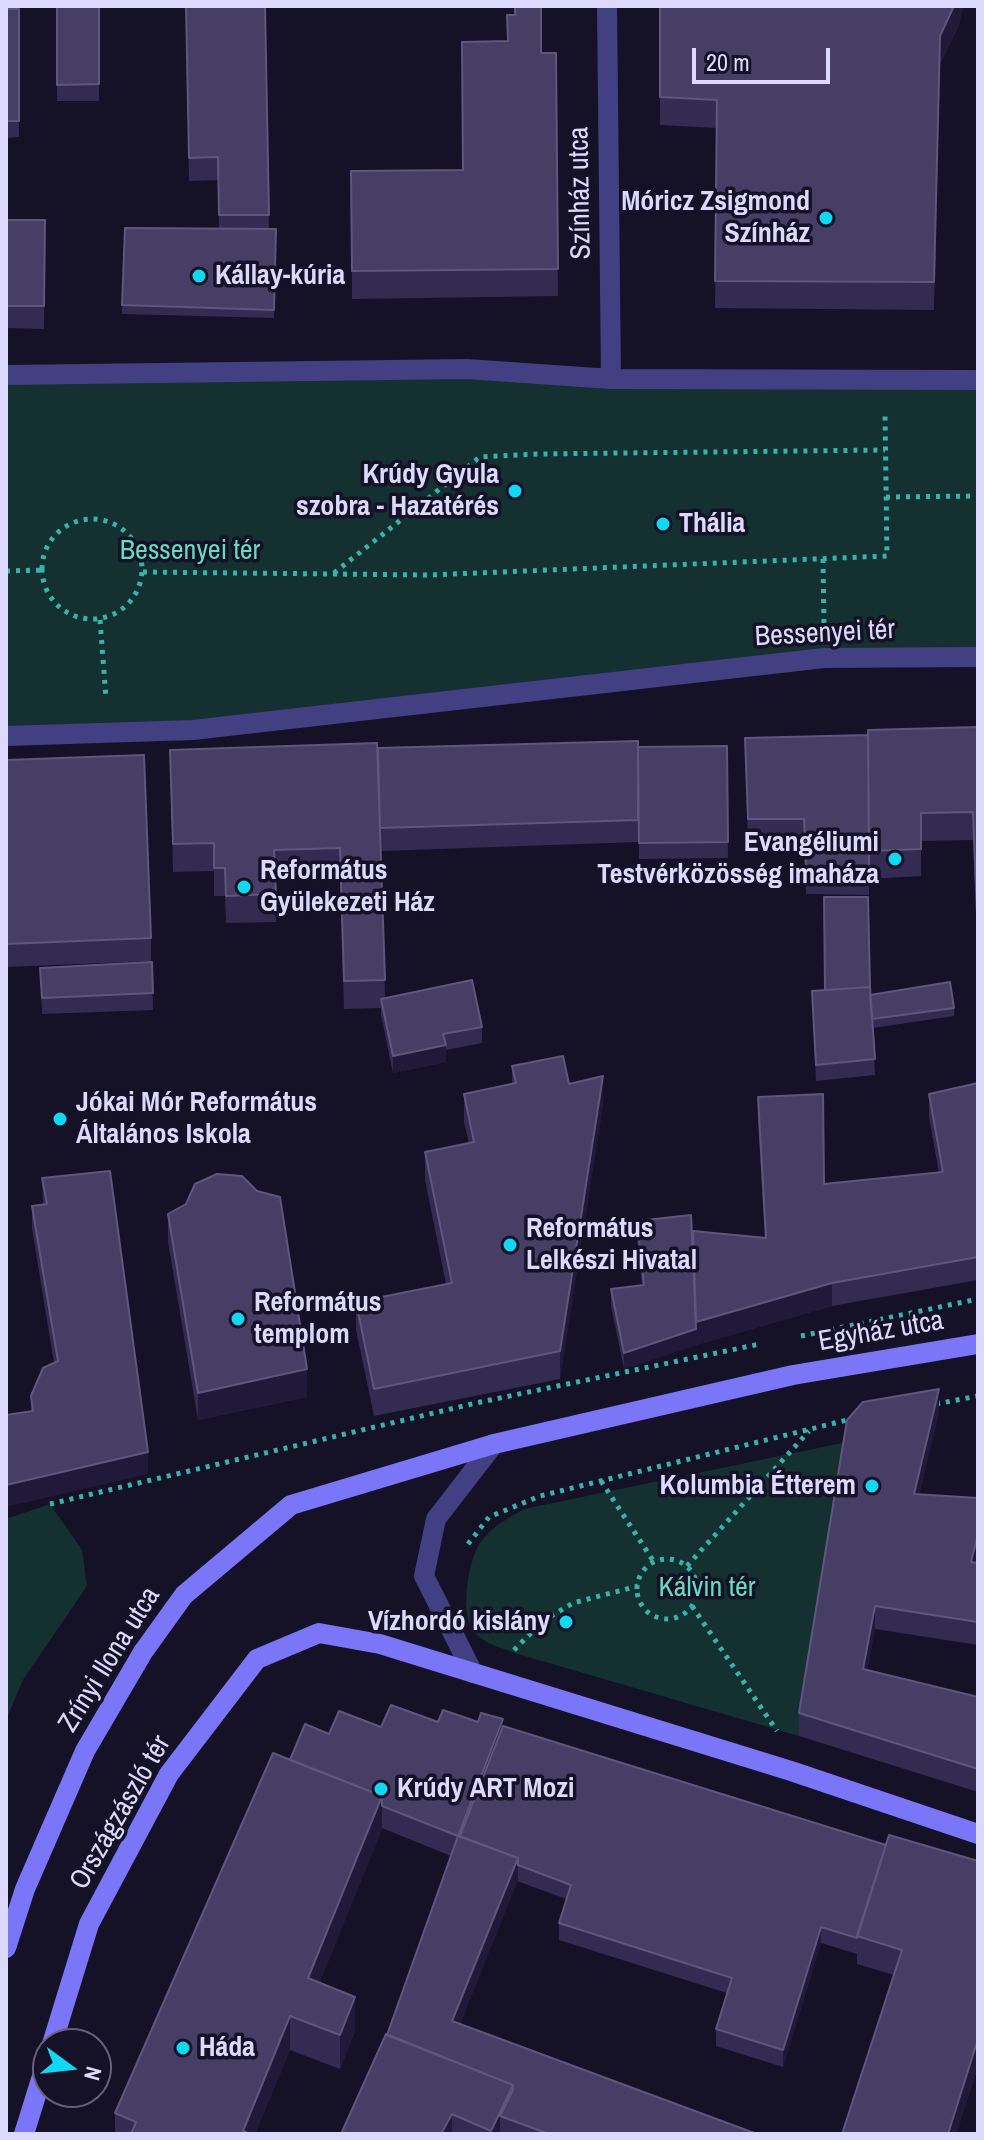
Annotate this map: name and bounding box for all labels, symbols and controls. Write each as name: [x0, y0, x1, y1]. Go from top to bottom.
scale bar: [696, 32, 834, 82]
text: 20 m: [706, 46, 750, 78]
street label: Színház utca: [563, 126, 599, 260]
place label: Móricz Zsigmond Színház: [621, 185, 810, 251]
marker: Móricz Zsigmond Színház: [817, 209, 835, 227]
place label: Kállay-kúria: [215, 259, 345, 293]
marker: Kállay-kúria: [190, 267, 208, 285]
place label: Krúdy Gyula szobra - Hazatérés: [296, 458, 499, 524]
marker: Krúdy Gyula szobra - Hazatérés: [506, 482, 524, 500]
place label: Thália: [679, 507, 745, 541]
marker: Thália: [654, 515, 672, 533]
park label: Bessenyei tér: [120, 534, 260, 568]
street label: Bessenyei tér: [754, 614, 896, 654]
place label: Evangéliumi Testvérközösség imaháza: [597, 826, 879, 892]
marker: Evangéliumi Testvérközösség imaháza: [886, 850, 904, 868]
place label: Református Gyülekezeti Ház: [260, 854, 435, 920]
marker: Református Gyülekezeti Ház: [235, 878, 253, 896]
place label: Jókai Mór Református Általános Iskola: [76, 1086, 317, 1152]
marker: Jókai Mór Református Általános Iskola: [51, 1110, 69, 1128]
place label: Református Lelkészi Hivatal: [526, 1212, 697, 1278]
marker: Református Lelkészi Hivatal: [501, 1236, 519, 1254]
place label: Református templom: [254, 1286, 382, 1352]
street label: Egyház utca: [816, 1304, 946, 1360]
marker: Református templom: [229, 1310, 247, 1328]
place label: Kolumbia Étterem: [660, 1469, 856, 1503]
marker: Kolumbia Étterem: [863, 1477, 881, 1495]
park label: Kálvin tér: [659, 1571, 755, 1605]
street label: Zrínyi Ilona utca: [52, 1581, 168, 1739]
place label: Vízhordó kislány: [368, 1605, 550, 1639]
marker: Vízhordó kislány: [557, 1613, 575, 1631]
street label: Országzászló tér: [63, 1730, 179, 1896]
place label: Krúdy ART Mozi: [397, 1772, 574, 1806]
marker: Krúdy ART Mozi: [372, 1780, 390, 1798]
north arrow: [32, 2028, 112, 2108]
place label: Háda: [199, 2031, 255, 2065]
marker: Háda: [174, 2039, 192, 2057]
text: N: [77, 2064, 109, 2084]

